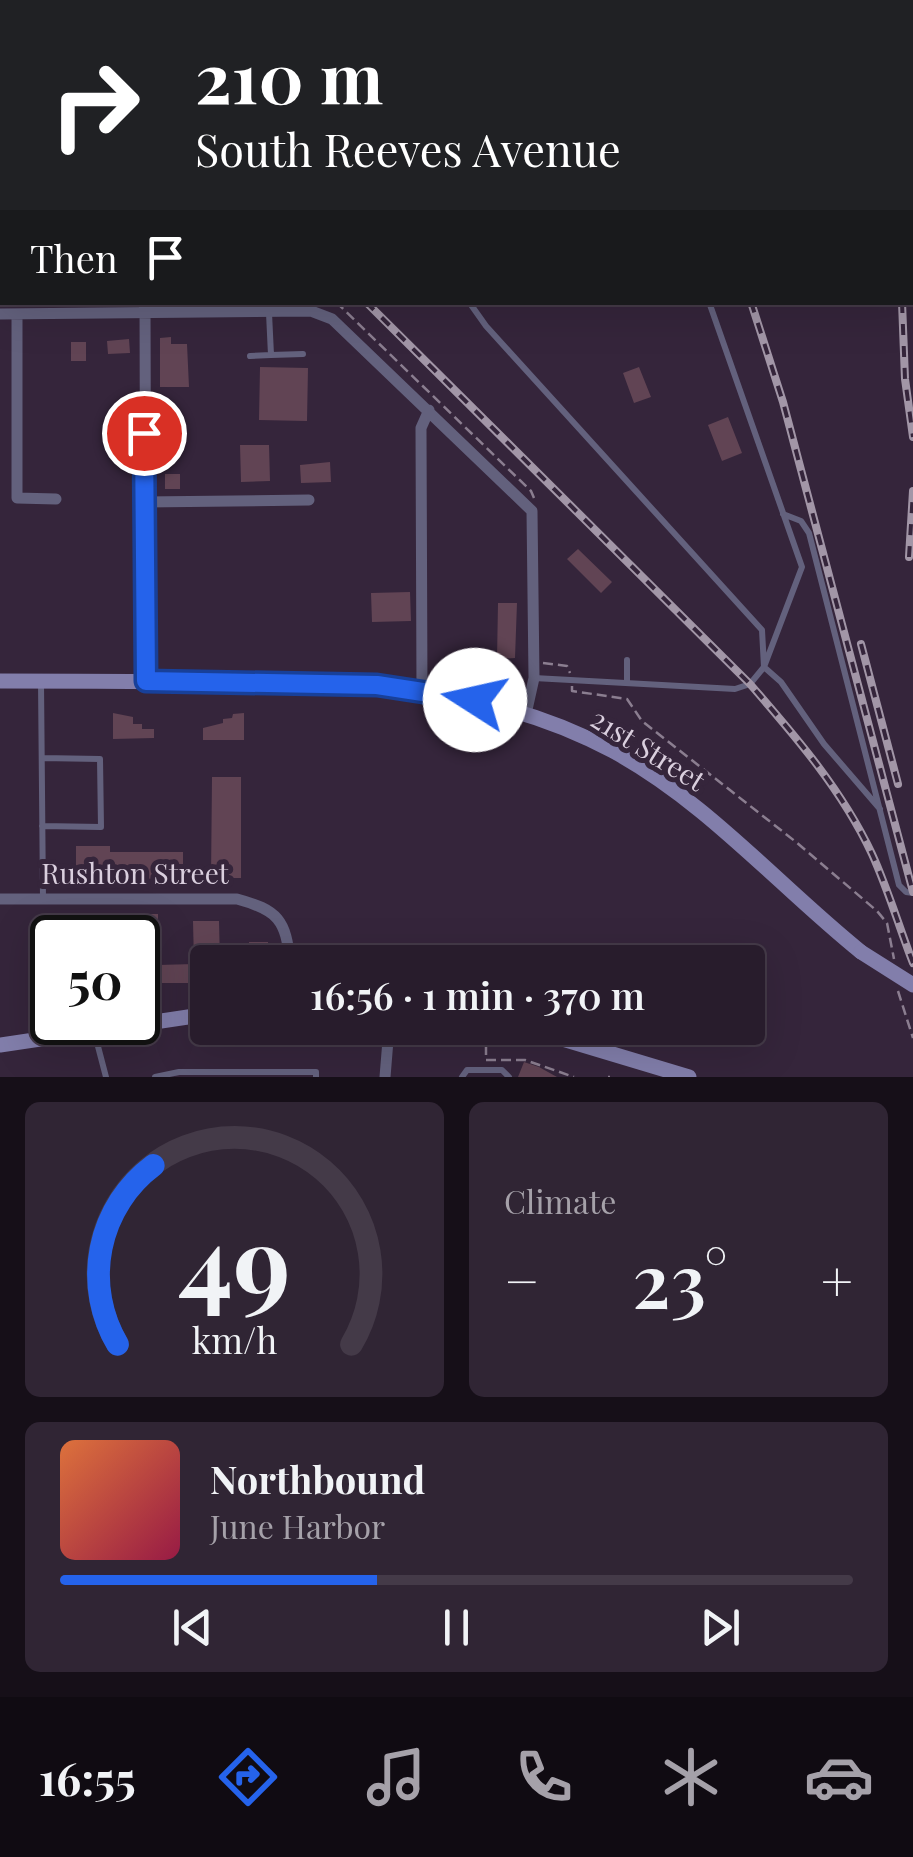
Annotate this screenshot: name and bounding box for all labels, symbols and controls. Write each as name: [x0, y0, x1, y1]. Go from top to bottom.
text: 210 m: [195, 28, 383, 122]
icon: right: [30, 40, 160, 170]
text: South Reeves Avenue: [195, 118, 621, 178]
icon: arrive: [138, 230, 193, 285]
text: Then: [30, 232, 118, 283]
pin: [102, 391, 187, 476]
icon: arrive: [117, 406, 172, 461]
position arrow: [423, 648, 527, 752]
street label: 21st Street: [585, 699, 714, 799]
street label: Rushton Street: [41, 854, 230, 891]
speed limit sign: 50: [30, 915, 160, 1045]
text: 16:56 · 1 min · 370 m: [310, 969, 645, 1020]
text: Climate: [504, 1179, 616, 1222]
text: 49: [178, 1189, 291, 1328]
text: 23°: [632, 1228, 728, 1328]
text: −: [504, 1242, 540, 1316]
text: +: [821, 1242, 853, 1316]
text: km/h: [192, 1315, 277, 1363]
text: Northbound: [210, 1453, 425, 1504]
text: June Harbor: [210, 1504, 385, 1547]
icon: previous: [165, 1600, 220, 1655]
icon: pause: [429, 1600, 484, 1655]
icon: next: [693, 1600, 748, 1655]
icon: directions: [213, 1742, 283, 1812]
icon: music: [361, 1742, 431, 1812]
icon: phone: [509, 1742, 579, 1812]
icon: climate: [656, 1742, 726, 1812]
icon: car: [804, 1742, 874, 1812]
text: 16:55: [39, 1747, 136, 1807]

